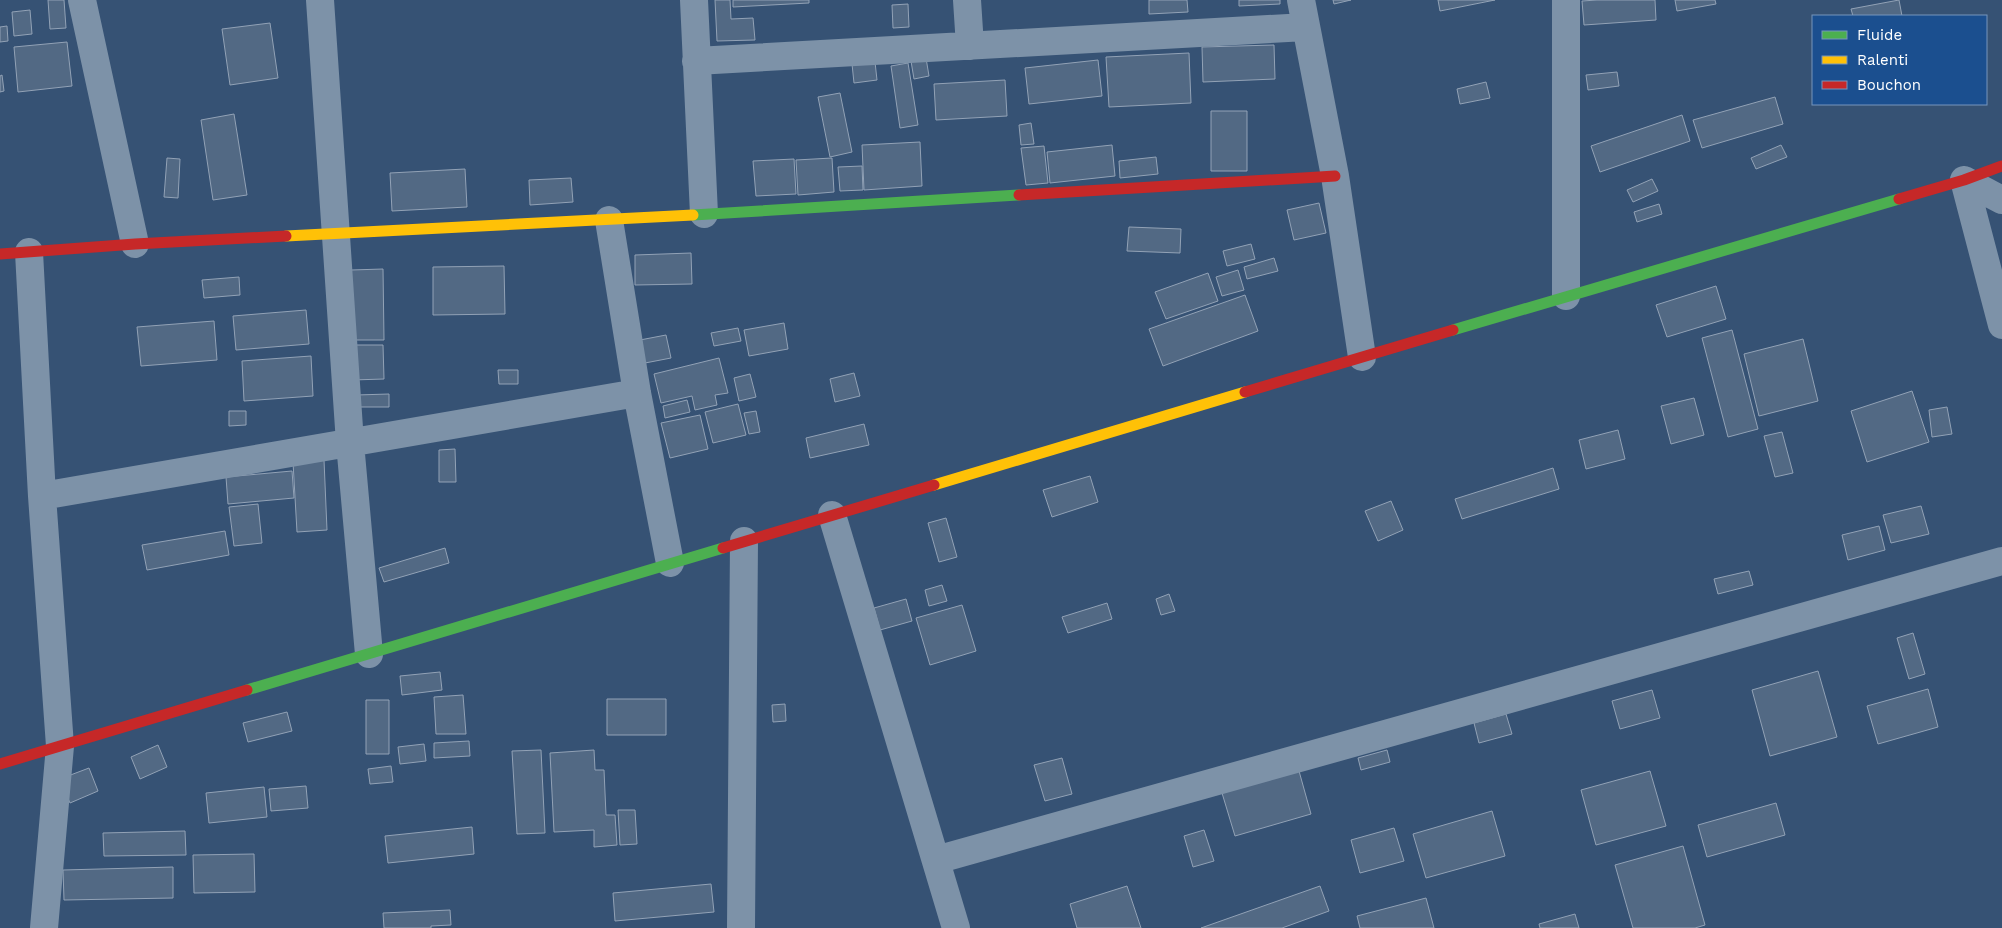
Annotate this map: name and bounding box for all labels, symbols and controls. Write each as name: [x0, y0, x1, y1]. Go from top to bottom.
legend: [1812, 15, 1987, 105]
text: Fluide: [1857, 26, 1902, 44]
text: Ralenti: [1857, 51, 1908, 69]
text: Bouchon: [1857, 76, 1921, 94]

